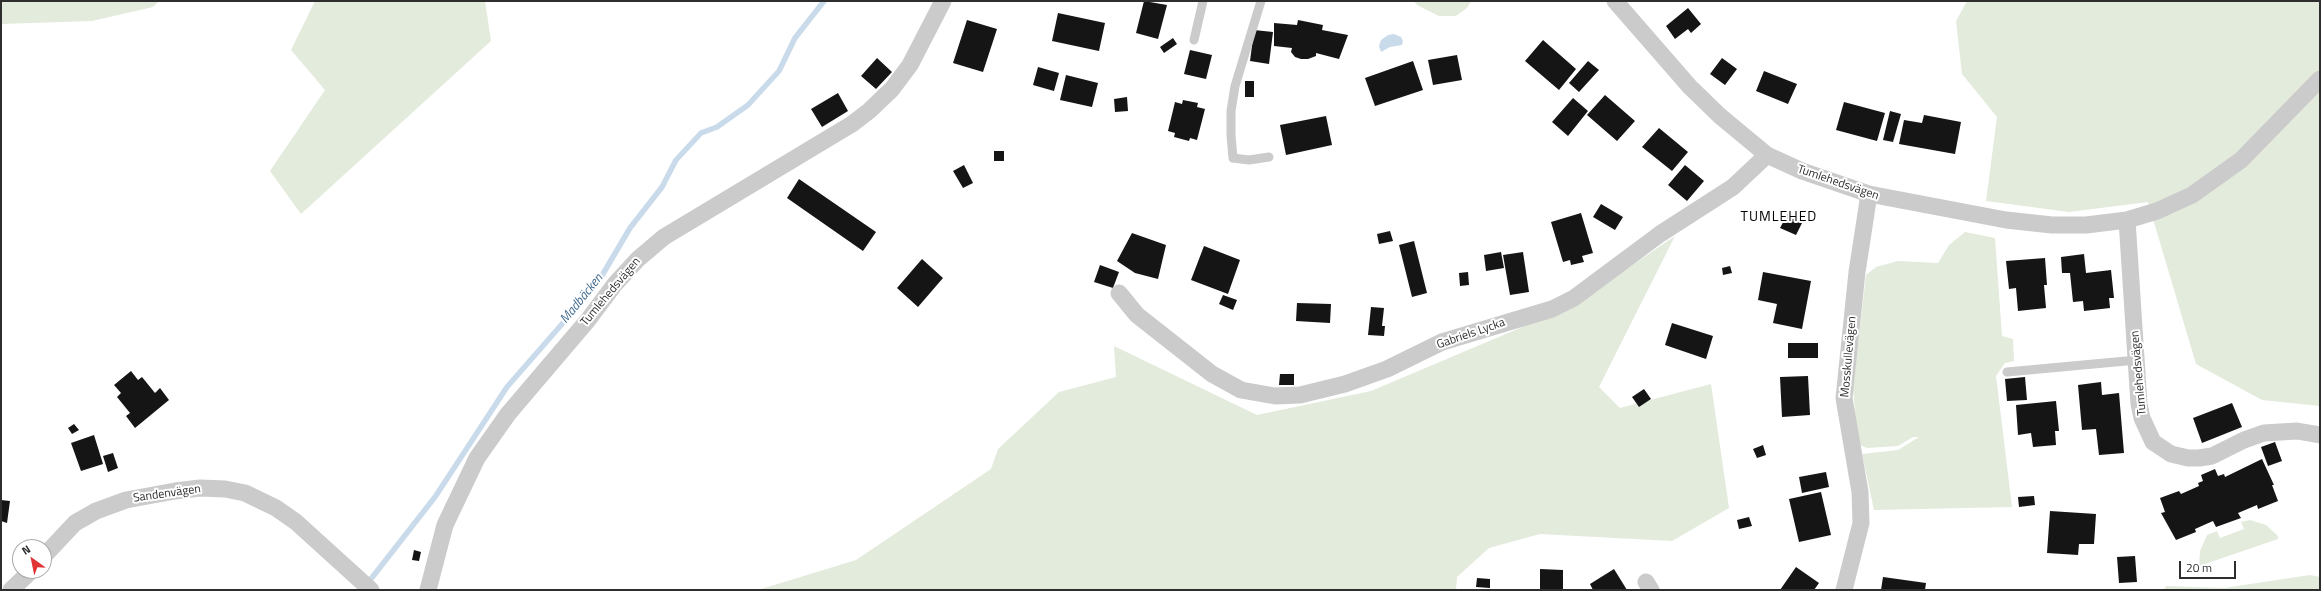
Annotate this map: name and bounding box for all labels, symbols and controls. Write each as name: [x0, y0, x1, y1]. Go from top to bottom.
street label: Tumlehedsvägen: [1795, 162, 1881, 204]
district label: TUMLEHED: [1741, 210, 1817, 226]
street label: Tumlehedsvägen: [578, 255, 644, 329]
water label: Madbäcken: [557, 271, 607, 327]
street label: Gabriels Lycka: [1435, 316, 1507, 352]
street label: Mosskullevägen: [1838, 316, 1860, 398]
street label: Tumlehedsvägen: [2128, 330, 2150, 416]
street label: Sandenvägen: [132, 482, 202, 506]
north arrow: [12, 539, 52, 579]
text: N: [18, 541, 34, 559]
scale bar: [2181, 553, 2238, 579]
text: 20 m: [2186, 558, 2212, 577]

